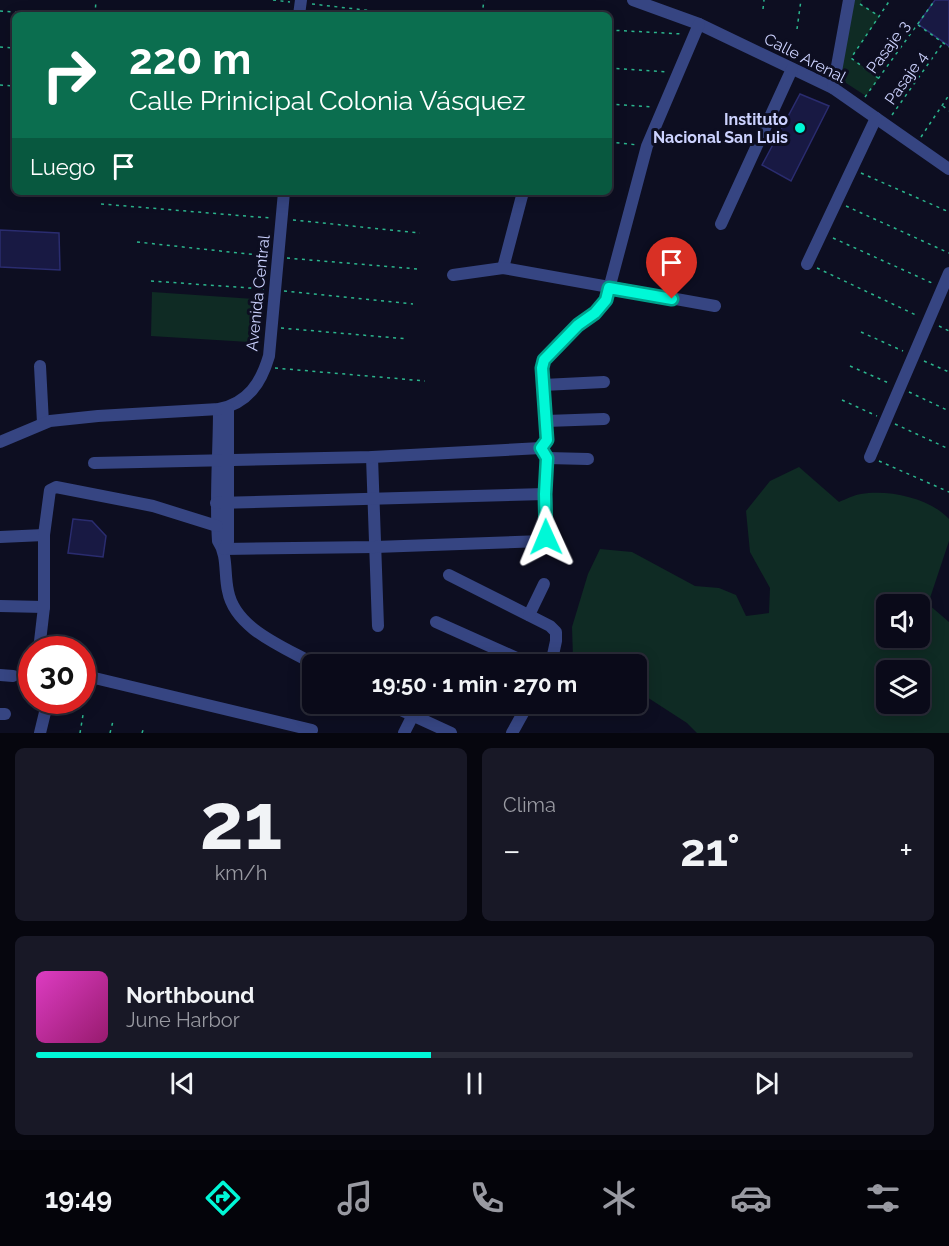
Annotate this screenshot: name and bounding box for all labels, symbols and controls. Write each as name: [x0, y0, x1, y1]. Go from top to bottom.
street label: Pasaje 3: [862, 17, 914, 77]
street label: Calle Arenal: [761, 29, 850, 87]
text: 220 m: [129, 35, 251, 84]
icon: right: [30, 36, 108, 114]
street label: Pasaje 4: [881, 47, 931, 108]
text: Calle Prinicipal Colonia Vásquez: [129, 85, 526, 116]
place label: Instituto Nacional San Luis: [653, 110, 788, 147]
marker: Instituto Nacional San Luis: [793, 121, 807, 135]
icon: arrive: [107, 150, 140, 183]
text: Luego: [30, 154, 95, 180]
street label: Avenida Central: [242, 233, 274, 352]
pin: [646, 237, 697, 299]
icon: arrive: [655, 246, 688, 279]
position arrow: [514, 505, 578, 569]
map controls: [876, 594, 930, 714]
button: sound: [876, 594, 930, 648]
speed limit sign: 30: [18, 636, 96, 714]
button: layers: [876, 660, 930, 714]
text: 19:50 · 1 min · 270 m: [372, 671, 577, 697]
text: 21: [200, 776, 282, 867]
text: Clima: [503, 793, 556, 817]
text: 21°: [680, 824, 740, 877]
text: −: [503, 831, 521, 870]
text: +: [899, 831, 913, 870]
text: km/h: [215, 861, 267, 885]
text: Northbound: [126, 982, 255, 1008]
text: June Harbor: [126, 1008, 240, 1032]
icon: previous: [166, 1067, 199, 1100]
icon: pause: [458, 1067, 491, 1100]
icon: next: [750, 1067, 783, 1100]
icon: directions: [202, 1177, 244, 1219]
icon: music: [334, 1177, 376, 1219]
icon: phone: [466, 1177, 508, 1219]
icon: climate: [598, 1177, 640, 1219]
icon: car: [730, 1177, 772, 1219]
icon: filters: [862, 1177, 904, 1219]
text: 19:49: [45, 1183, 112, 1214]

